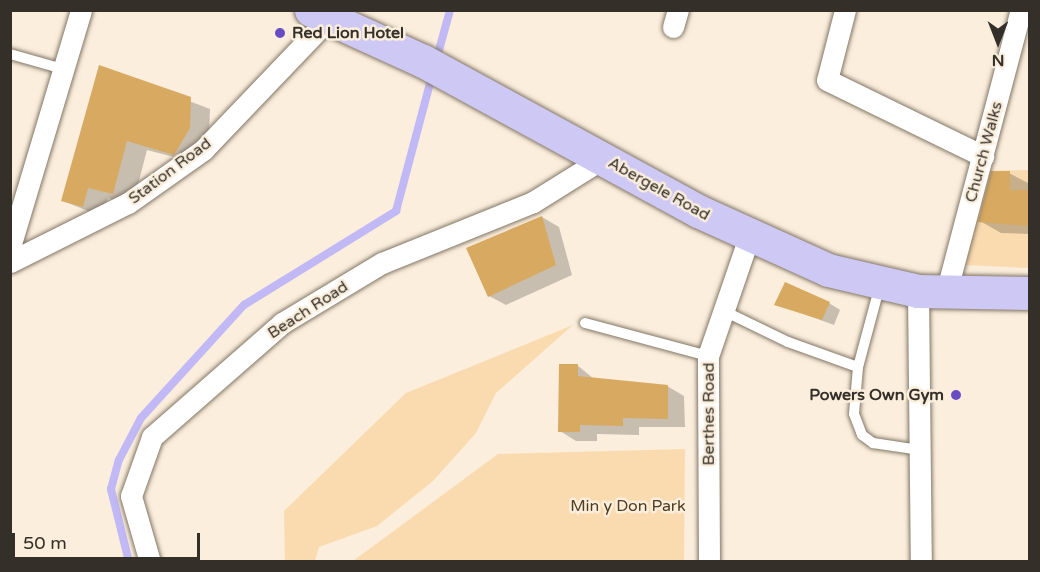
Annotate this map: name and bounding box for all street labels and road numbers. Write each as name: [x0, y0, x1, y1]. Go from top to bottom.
street label: Church Walks: [961, 99, 1007, 205]
street label: Station Road: [125, 134, 215, 208]
street label: Abergele Road: [605, 153, 713, 225]
street label: Beach Road: [264, 277, 352, 343]
street label: Berthes Road: [699, 362, 719, 466]

